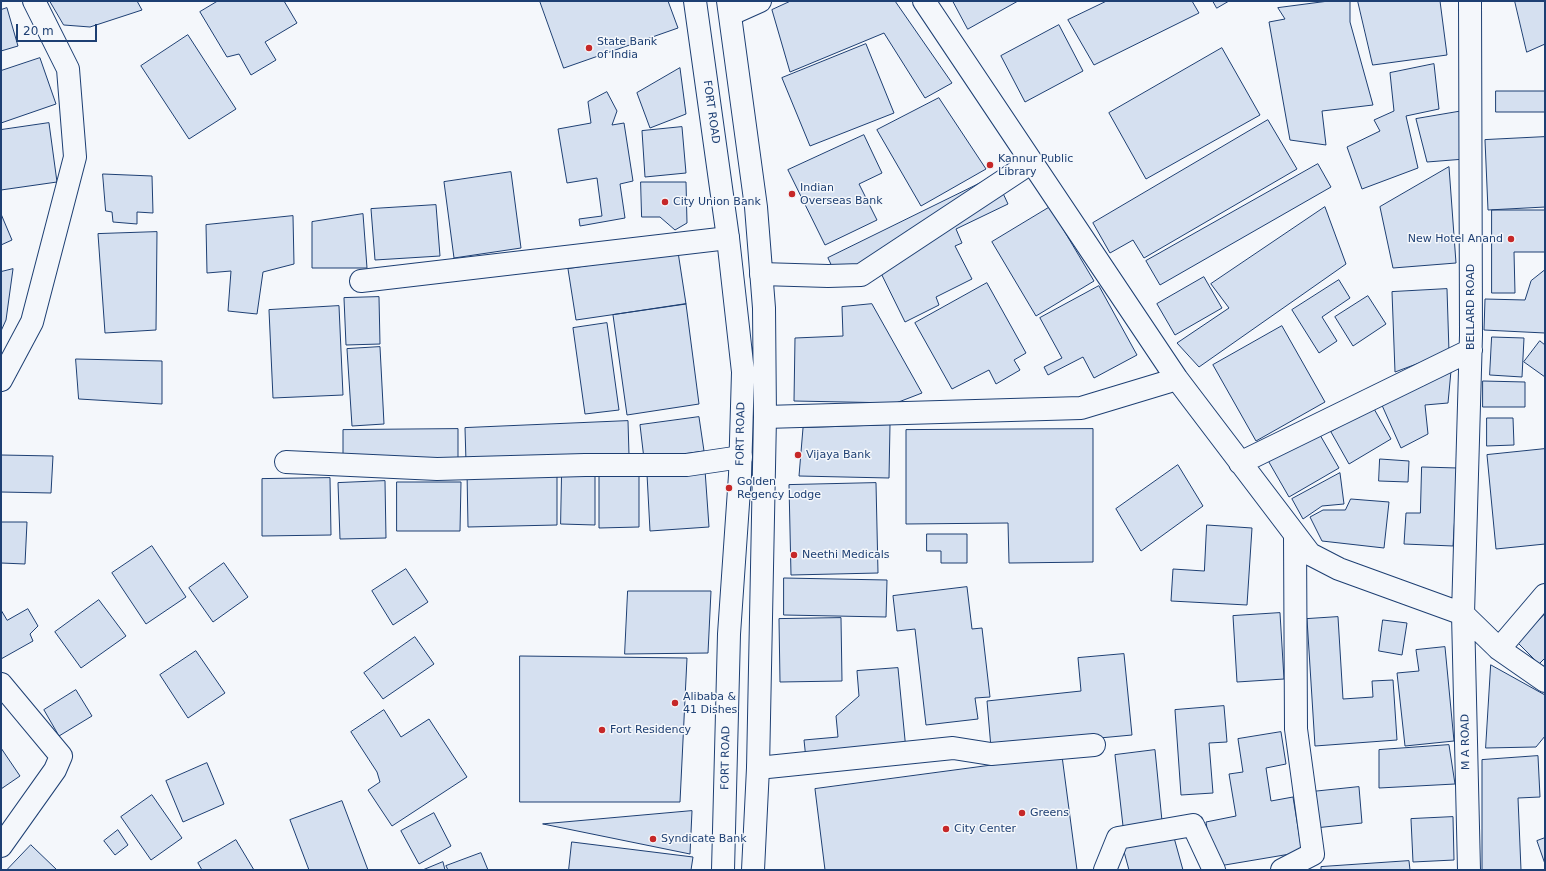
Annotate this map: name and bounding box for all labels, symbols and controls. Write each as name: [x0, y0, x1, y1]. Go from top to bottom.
scale bar: [18, 16, 99, 42]
text: 20 m: [23, 24, 54, 38]
place label: State Bank of India: [597, 35, 657, 61]
marker: State Bank of India: [584, 43, 594, 53]
street label: FORT ROAD: [700, 79, 722, 145]
place label: Kannur Public Library: [998, 152, 1073, 178]
marker: Kannur Public Library: [985, 160, 995, 170]
place label: Indian Overseas Bank: [800, 181, 883, 207]
marker: Indian Overseas Bank: [787, 189, 797, 199]
place label: City Union Bank: [673, 195, 761, 209]
marker: City Union Bank: [660, 197, 670, 207]
place label: New Hotel Anand: [1408, 232, 1503, 246]
marker: New Hotel Anand: [1506, 234, 1516, 244]
street label: BELLARD ROAD: [1464, 264, 1478, 350]
street label: FORT ROAD: [734, 402, 748, 466]
place label: Vijaya Bank: [806, 448, 871, 462]
marker: Vijaya Bank: [793, 450, 803, 460]
place label: Golden Regency Lodge: [737, 475, 821, 501]
marker: Golden Regency Lodge: [724, 483, 734, 493]
place label: Neethi Medicals: [802, 548, 889, 562]
marker: Neethi Medicals: [789, 550, 799, 560]
place label: Alibaba & 41 Dishes: [683, 690, 737, 716]
marker: Alibaba & 41 Dishes: [670, 698, 680, 708]
street label: M A ROAD: [1459, 714, 1473, 770]
place label: Fort Residency: [610, 723, 691, 737]
marker: Fort Residency: [597, 725, 607, 735]
street label: FORT ROAD: [719, 726, 733, 790]
place label: Greens: [1030, 806, 1069, 820]
marker: Greens: [1017, 808, 1027, 818]
place label: City Center: [954, 822, 1016, 836]
marker: City Center: [941, 824, 951, 834]
place label: Syndicate Bank: [661, 832, 746, 846]
marker: Syndicate Bank: [648, 834, 658, 844]

